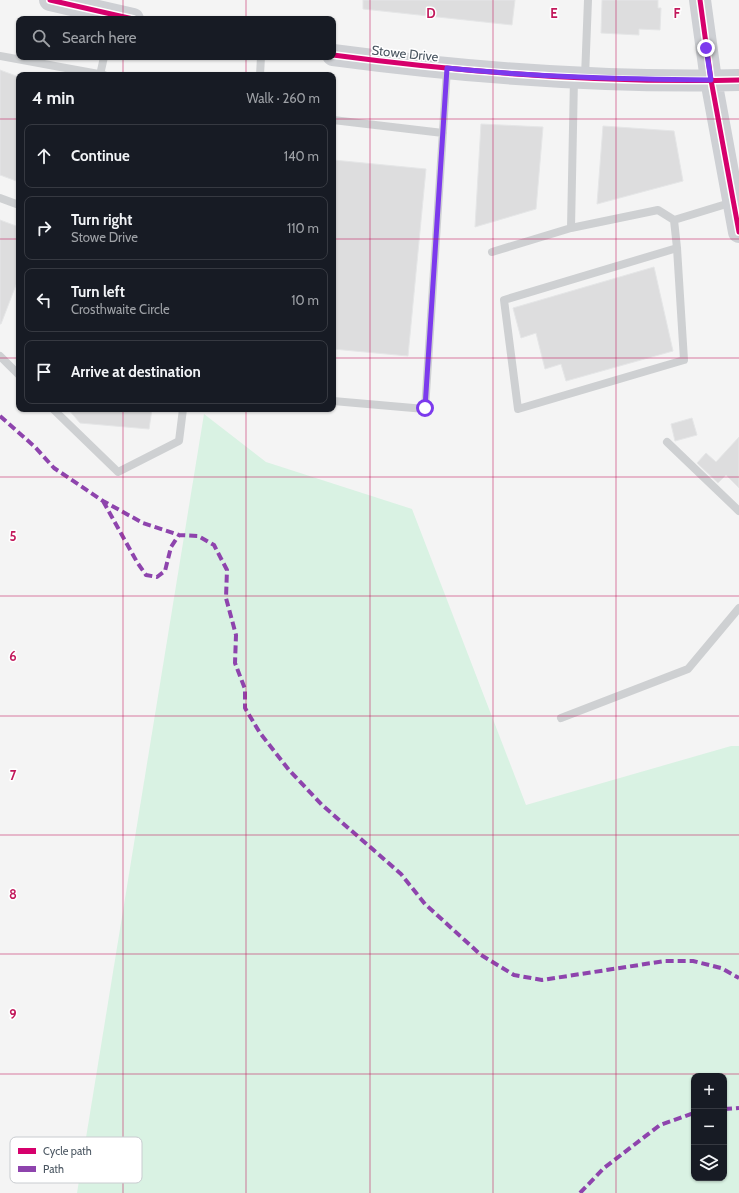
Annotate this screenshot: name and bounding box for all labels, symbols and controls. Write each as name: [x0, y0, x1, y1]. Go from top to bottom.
text: D: [426, 5, 436, 21]
text: E: [550, 5, 558, 21]
text: F: [674, 5, 681, 21]
search box: [16, 16, 336, 60]
icon: search: [30, 27, 52, 49]
text: Search here: [62, 29, 137, 47]
route end: [697, 39, 715, 57]
street label: Stowe Drive: [371, 42, 439, 64]
text: 4 min: [32, 88, 75, 108]
text: Walk · 260 m: [247, 90, 320, 106]
icon: ahead: [33, 145, 55, 167]
text: Continue: [71, 147, 130, 165]
text: 140 m: [284, 148, 319, 164]
text: Turn right: [71, 211, 132, 229]
icon: right: [33, 217, 55, 239]
text: 110 m: [287, 220, 319, 236]
text: Stowe Drive: [71, 229, 138, 245]
text: Turn left: [71, 283, 125, 301]
icon: left: [33, 289, 55, 311]
text: 10 m: [291, 292, 319, 308]
text: Crosthwaite Circle: [71, 301, 170, 317]
icon: arrive: [33, 361, 55, 383]
text: Arrive at destination: [71, 363, 201, 381]
route start: [416, 399, 434, 417]
text: 5: [10, 528, 17, 544]
text: 6: [9, 648, 17, 664]
text: 7: [10, 767, 17, 783]
text: 8: [9, 886, 17, 902]
text: 9: [9, 1006, 17, 1022]
map controls: [691, 1073, 727, 1181]
button: +: [691, 1073, 727, 1109]
button: −: [691, 1109, 727, 1145]
legend: [10, 1137, 142, 1183]
text: Cycle path: [43, 1144, 92, 1158]
button: layers: [691, 1145, 727, 1181]
text: Path: [43, 1162, 64, 1176]

